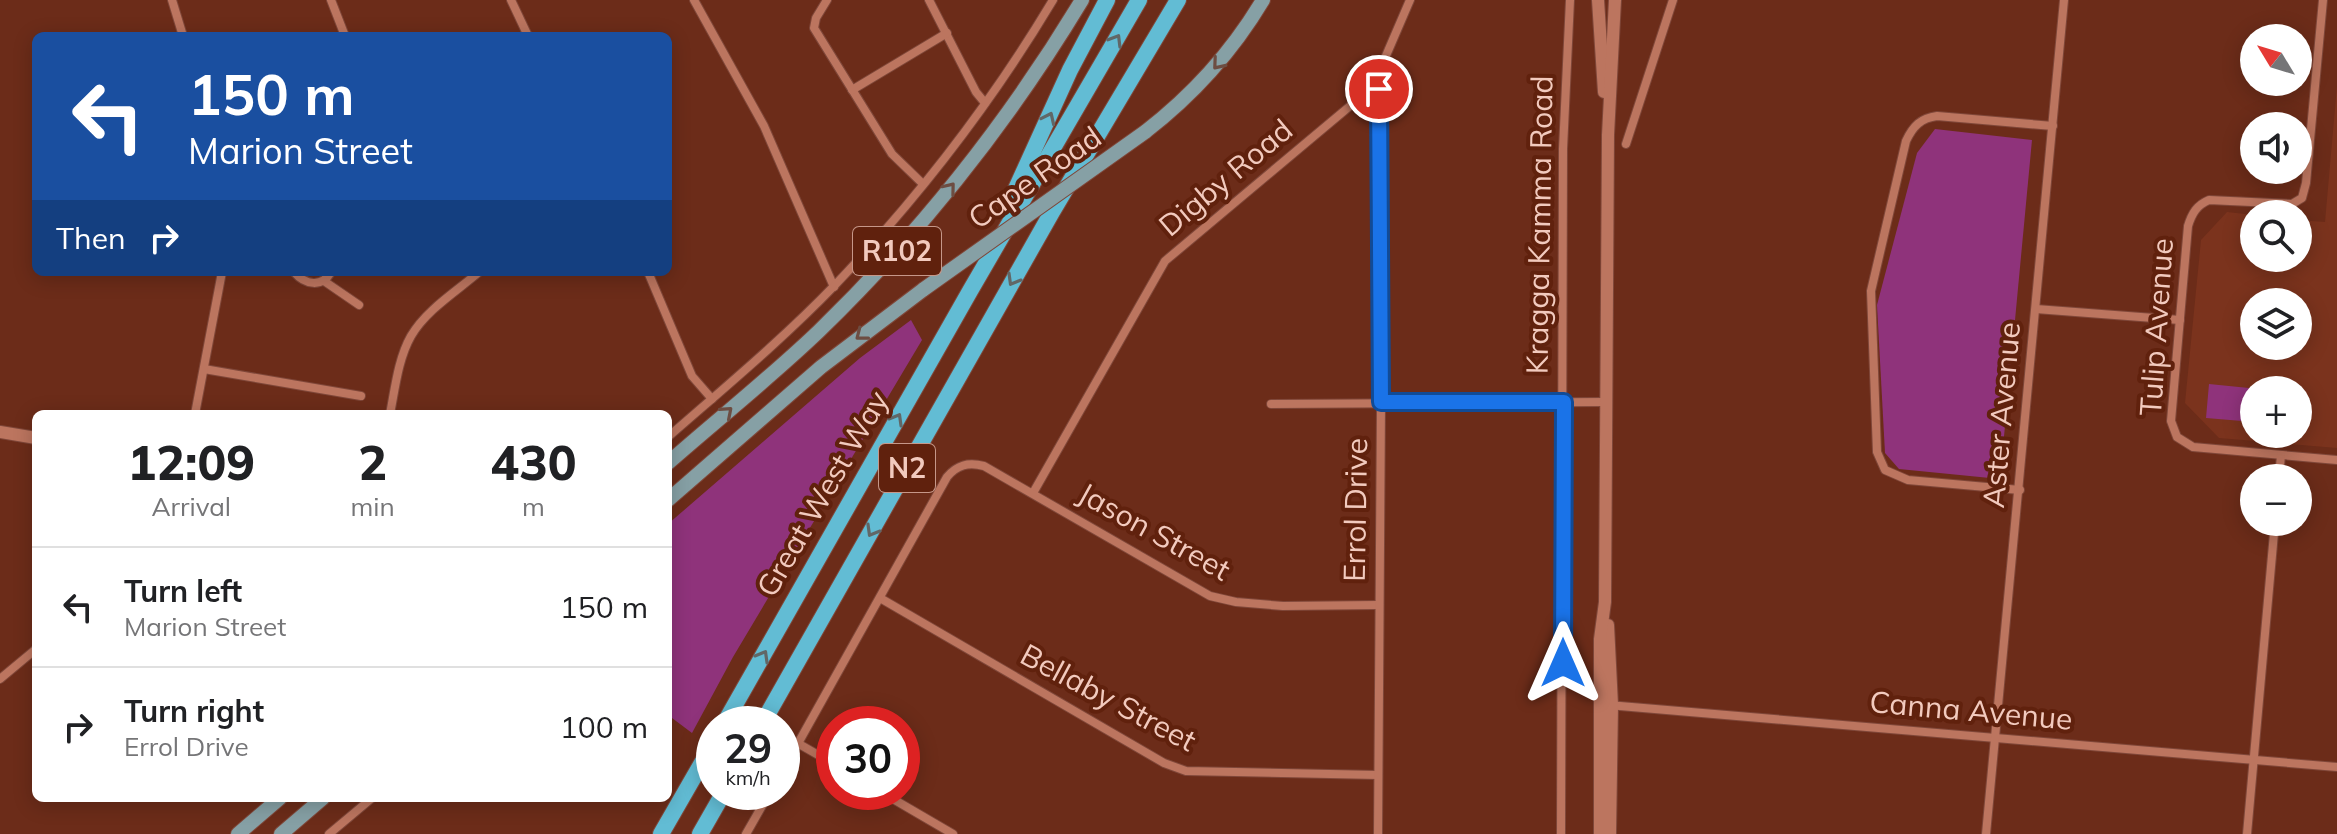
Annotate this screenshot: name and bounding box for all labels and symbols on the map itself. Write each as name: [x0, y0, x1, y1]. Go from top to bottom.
north arrow: [2240, 24, 2312, 96]
one-way arrow: [1106, 34, 1122, 49]
one-way arrow: [1213, 54, 1228, 69]
pin: [1345, 55, 1413, 123]
street label: Kragga Kamma Road: [1517, 75, 1561, 375]
street label: Digby Road: [1151, 110, 1300, 244]
one-way arrow: [1039, 112, 1055, 126]
street label: Cape Road: [961, 118, 1108, 237]
one-way arrow: [940, 183, 954, 198]
road number: R102: [853, 227, 941, 275]
street label: Tulip Avenue: [2131, 237, 2181, 417]
one-way arrow: [1008, 272, 1023, 286]
street label: Aster Avenue: [1974, 320, 2028, 509]
one-way arrow: [856, 325, 870, 340]
street label: Great West Way: [748, 384, 897, 603]
one-way arrow: [717, 407, 732, 422]
one-way arrow: [887, 413, 903, 428]
street label: Errol Drive: [1335, 438, 1375, 582]
road number: N2: [879, 444, 935, 492]
street label: Jason Street: [1072, 474, 1237, 589]
one-way arrow: [866, 523, 881, 537]
position arrow: [1521, 621, 1605, 705]
street label: Bellaby Street: [1014, 635, 1203, 759]
one-way arrow: [753, 650, 768, 664]
street label: Canna Avenue: [1868, 682, 2074, 738]
speed limit sign: 30: [816, 706, 920, 810]

